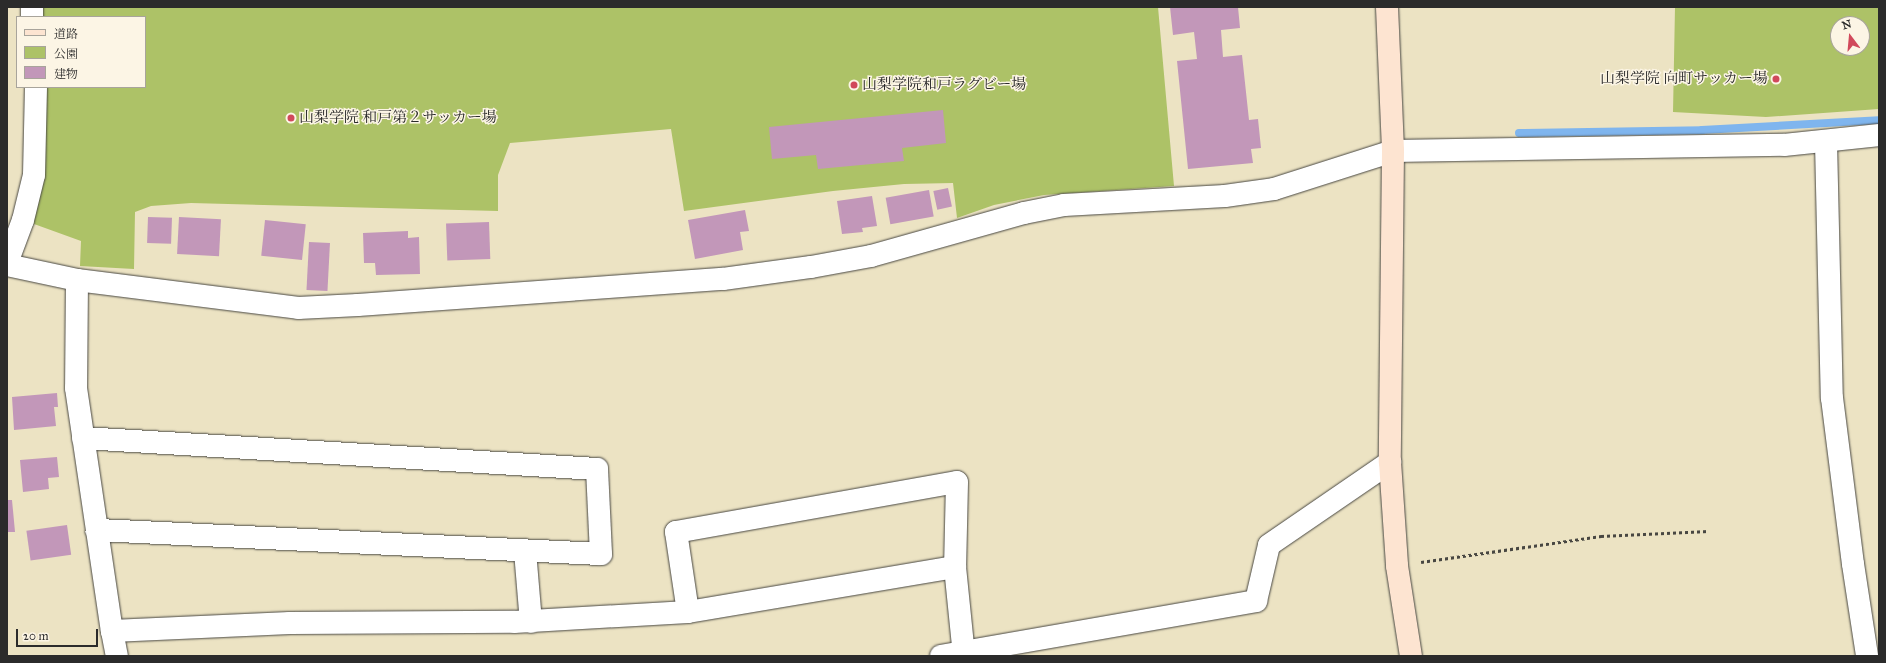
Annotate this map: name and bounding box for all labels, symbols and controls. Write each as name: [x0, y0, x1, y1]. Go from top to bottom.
legend: [16, 16, 146, 88]
north arrow: [1830, 16, 1870, 56]
text: N: [1841, 17, 1853, 32]
text: 道路: [54, 27, 78, 41]
text: 公園: [54, 47, 78, 61]
text: 建物: [54, 67, 78, 81]
place label: 山梨学院 向町サッカー場: [1600, 70, 1768, 88]
marker: 山梨学院 向町サッカー場: [1771, 74, 1781, 84]
place label: 山梨学院和戸ラグビー場: [862, 76, 1026, 94]
marker: 山梨学院和戸ラグビー場: [849, 80, 859, 90]
place label: 山梨学院 和戸第２サッカー場: [299, 109, 497, 127]
marker: 山梨学院 和戸第２サッカー場: [286, 113, 296, 123]
scale bar: [18, 621, 100, 647]
text: 20 m: [23, 629, 49, 643]

